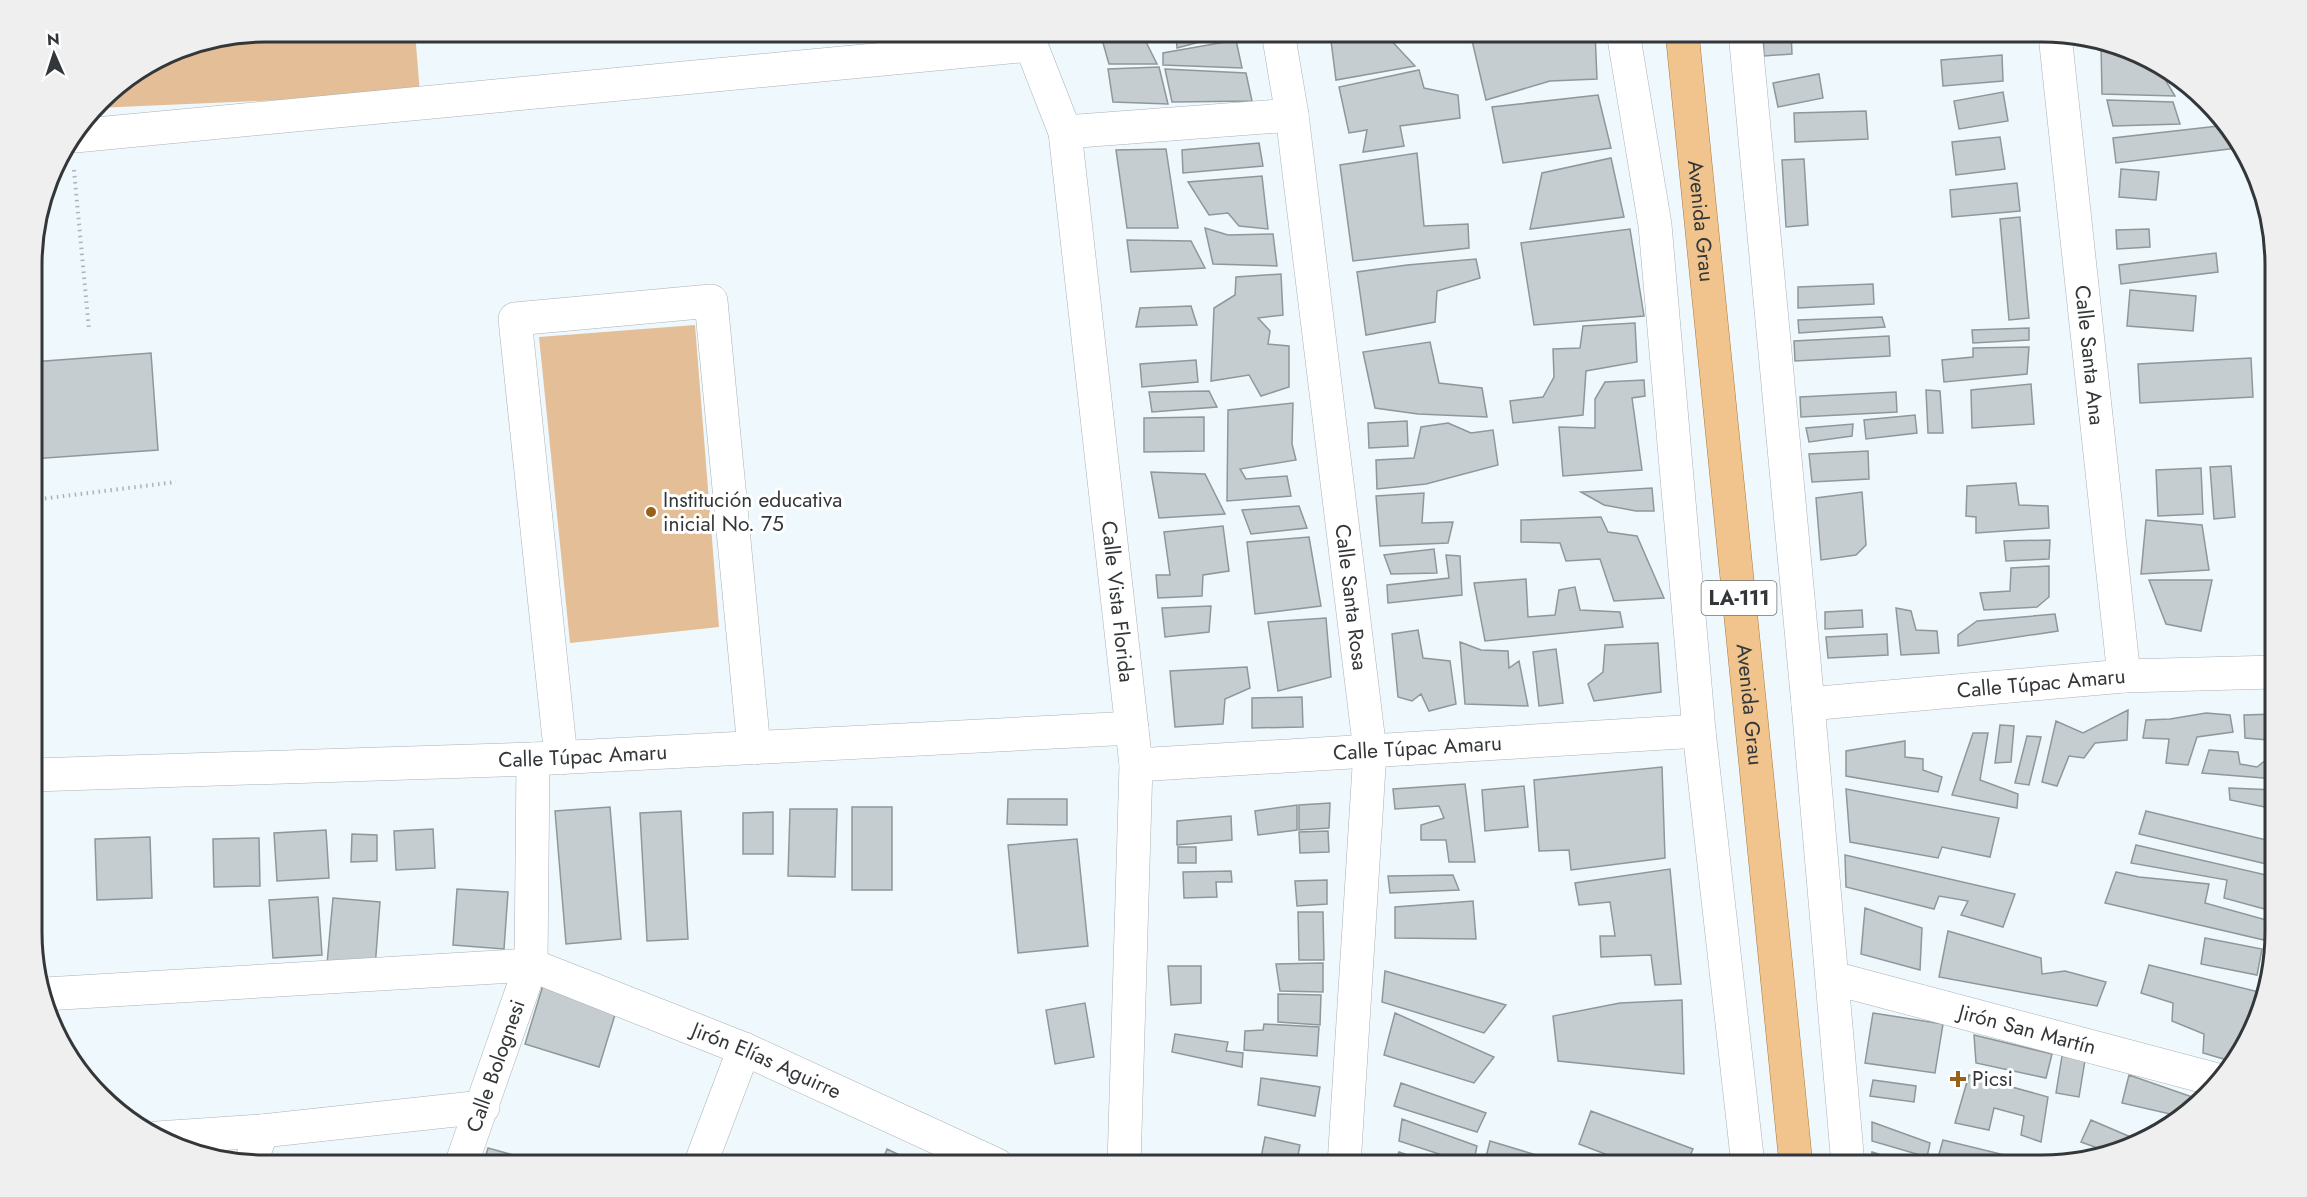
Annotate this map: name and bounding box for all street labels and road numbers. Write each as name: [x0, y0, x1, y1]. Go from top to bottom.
street label: Avenida Grau: [1680, 159, 1722, 283]
street label: Calle Santa Ana: [2067, 284, 2112, 427]
street label: Calle Vista Florida: [1094, 519, 1142, 684]
street label: Calle Santa Rosa: [1327, 522, 1375, 672]
road number: LA-111: [1702, 581, 1776, 615]
street label: Avenida Grau: [1729, 642, 1771, 767]
street label: Calle Túpac Amaru: [1955, 661, 2127, 706]
street label: Calle Túpac Amaru: [1332, 728, 1503, 768]
street label: Calle Túpac Amaru: [498, 737, 668, 775]
street label: Calle Bolognesi: [459, 996, 533, 1136]
street label: Jirón San Martín: [1952, 996, 2099, 1062]
street label: Jirón Elías Aguirre: [685, 1014, 846, 1107]

